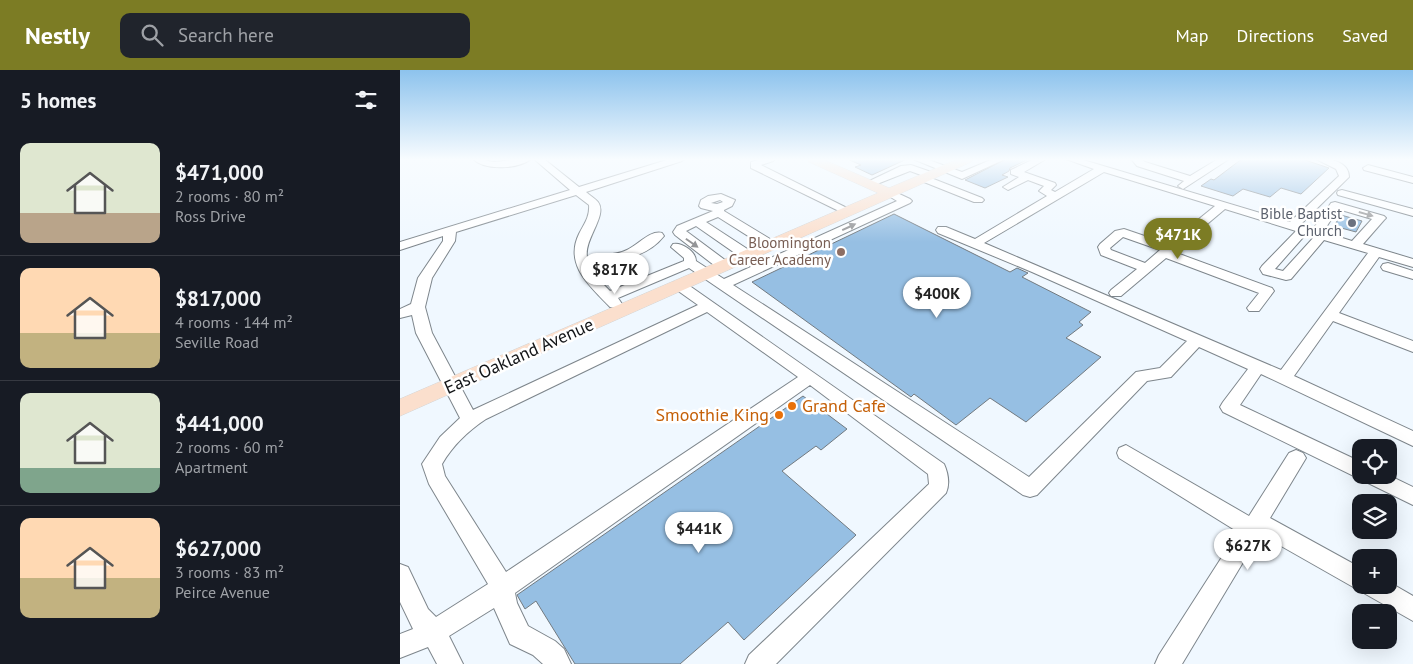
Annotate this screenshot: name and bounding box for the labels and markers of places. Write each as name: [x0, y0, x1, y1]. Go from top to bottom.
place label: Bible Baptist Church: [1260, 204, 1342, 240]
marker: Bible Baptist Church: [1346, 217, 1358, 229]
pin: $471K: [1143, 218, 1213, 260]
place label: Bloomington Career Academy: [729, 233, 831, 269]
marker: Bloomington Career Academy: [835, 246, 847, 258]
pin: $817K: [580, 252, 650, 295]
pin: $400K: [902, 276, 972, 319]
place label: Grand Cafe: [802, 394, 886, 417]
marker: Grand Cafe: [786, 400, 798, 412]
place label: Smoothie King: [655, 403, 769, 426]
marker: Smoothie King: [773, 409, 785, 421]
pin: $441K: [664, 512, 734, 554]
pin: $627K: [1213, 528, 1283, 571]

